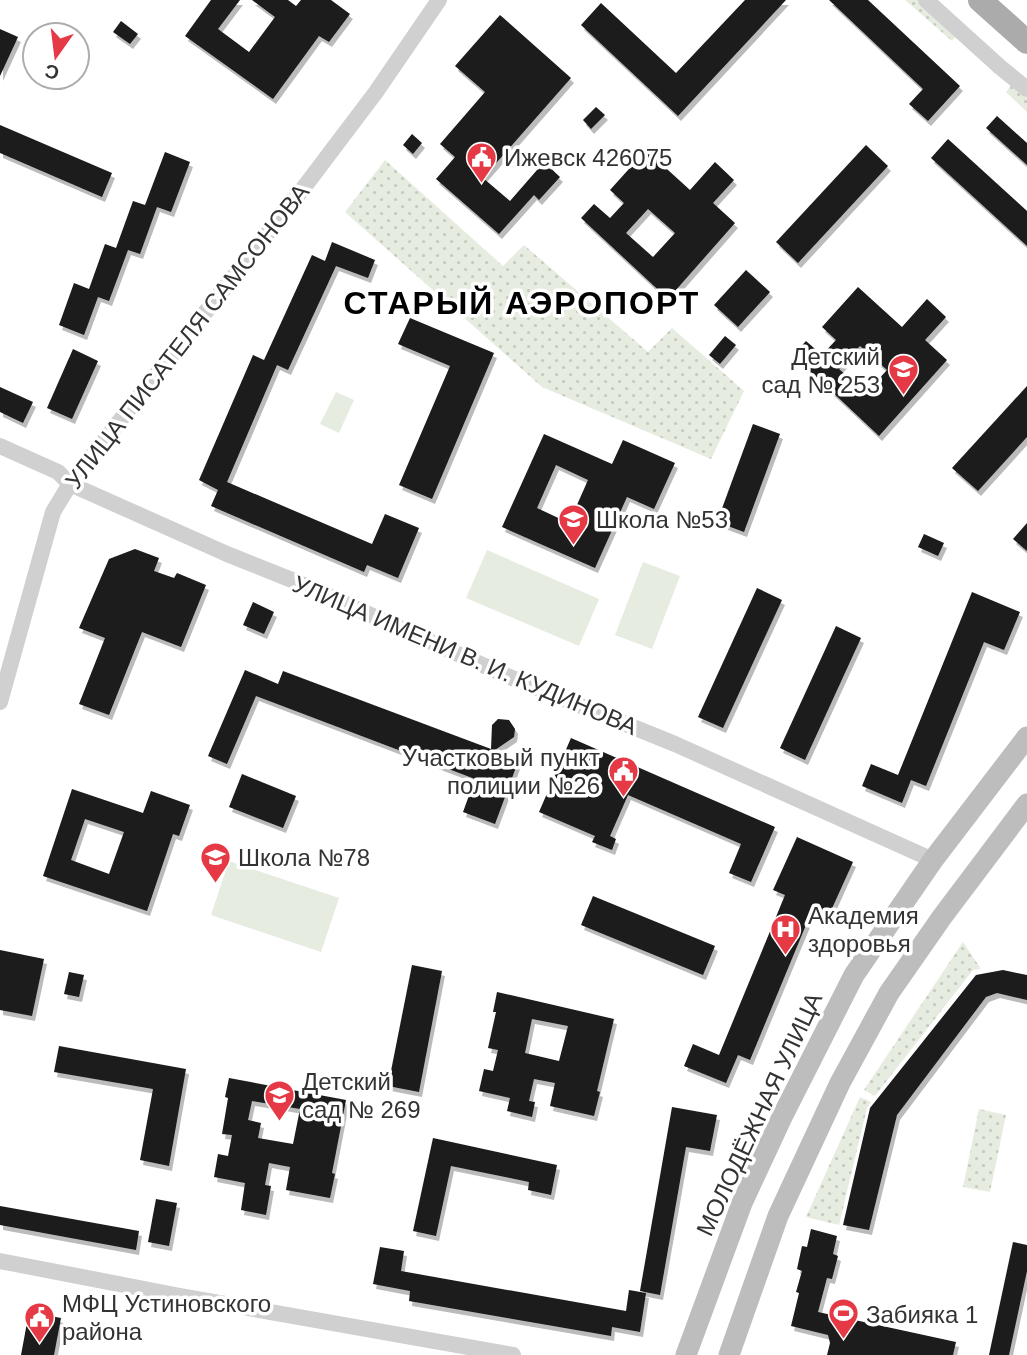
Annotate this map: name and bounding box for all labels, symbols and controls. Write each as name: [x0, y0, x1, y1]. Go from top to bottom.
north arrow: [21, 21, 91, 91]
text: С: [43, 60, 61, 84]
public building icon: Ижевск 426075: [464, 140, 498, 184]
place label: Ижевск 426075: [504, 144, 672, 171]
street label: УЛИЦА ПИСАТЕЛЯ САМСОНОВА: [60, 178, 314, 494]
district label: СТАРЫЙ АЭРОПОРТ: [344, 285, 700, 321]
place label: Детский сад № 253: [762, 343, 880, 398]
school or university icon: Детский сад № 253: [886, 353, 920, 397]
school or university icon: Школа №53: [556, 502, 590, 546]
place label: Школа №53: [596, 506, 728, 533]
street label: УЛИЦА ИМЕНИ В. И. КУДИНОВА: [289, 570, 641, 740]
place label: Участковый пункт полиции №26: [402, 744, 600, 799]
public building icon: Участковый пункт полиции №26: [606, 754, 640, 798]
school or university icon: Школа №78: [198, 840, 232, 884]
place label: Школа №78: [238, 844, 370, 871]
place label: Академия здоровья: [808, 902, 919, 957]
hospital icon: Академия здоровья: [768, 912, 802, 956]
street label: МОЛОДЁЖНАЯ УЛИЦА: [691, 988, 827, 1240]
place label: Детский сад № 269: [302, 1068, 420, 1123]
school or university icon: Детский сад № 269: [262, 1078, 296, 1122]
place label: МФЦ Устиновского района: [62, 1290, 271, 1345]
sports icon: Забияка 1: [826, 1297, 860, 1341]
public building icon: МФЦ Устиновского района: [22, 1300, 56, 1344]
place label: Забияка 1: [866, 1301, 978, 1328]

